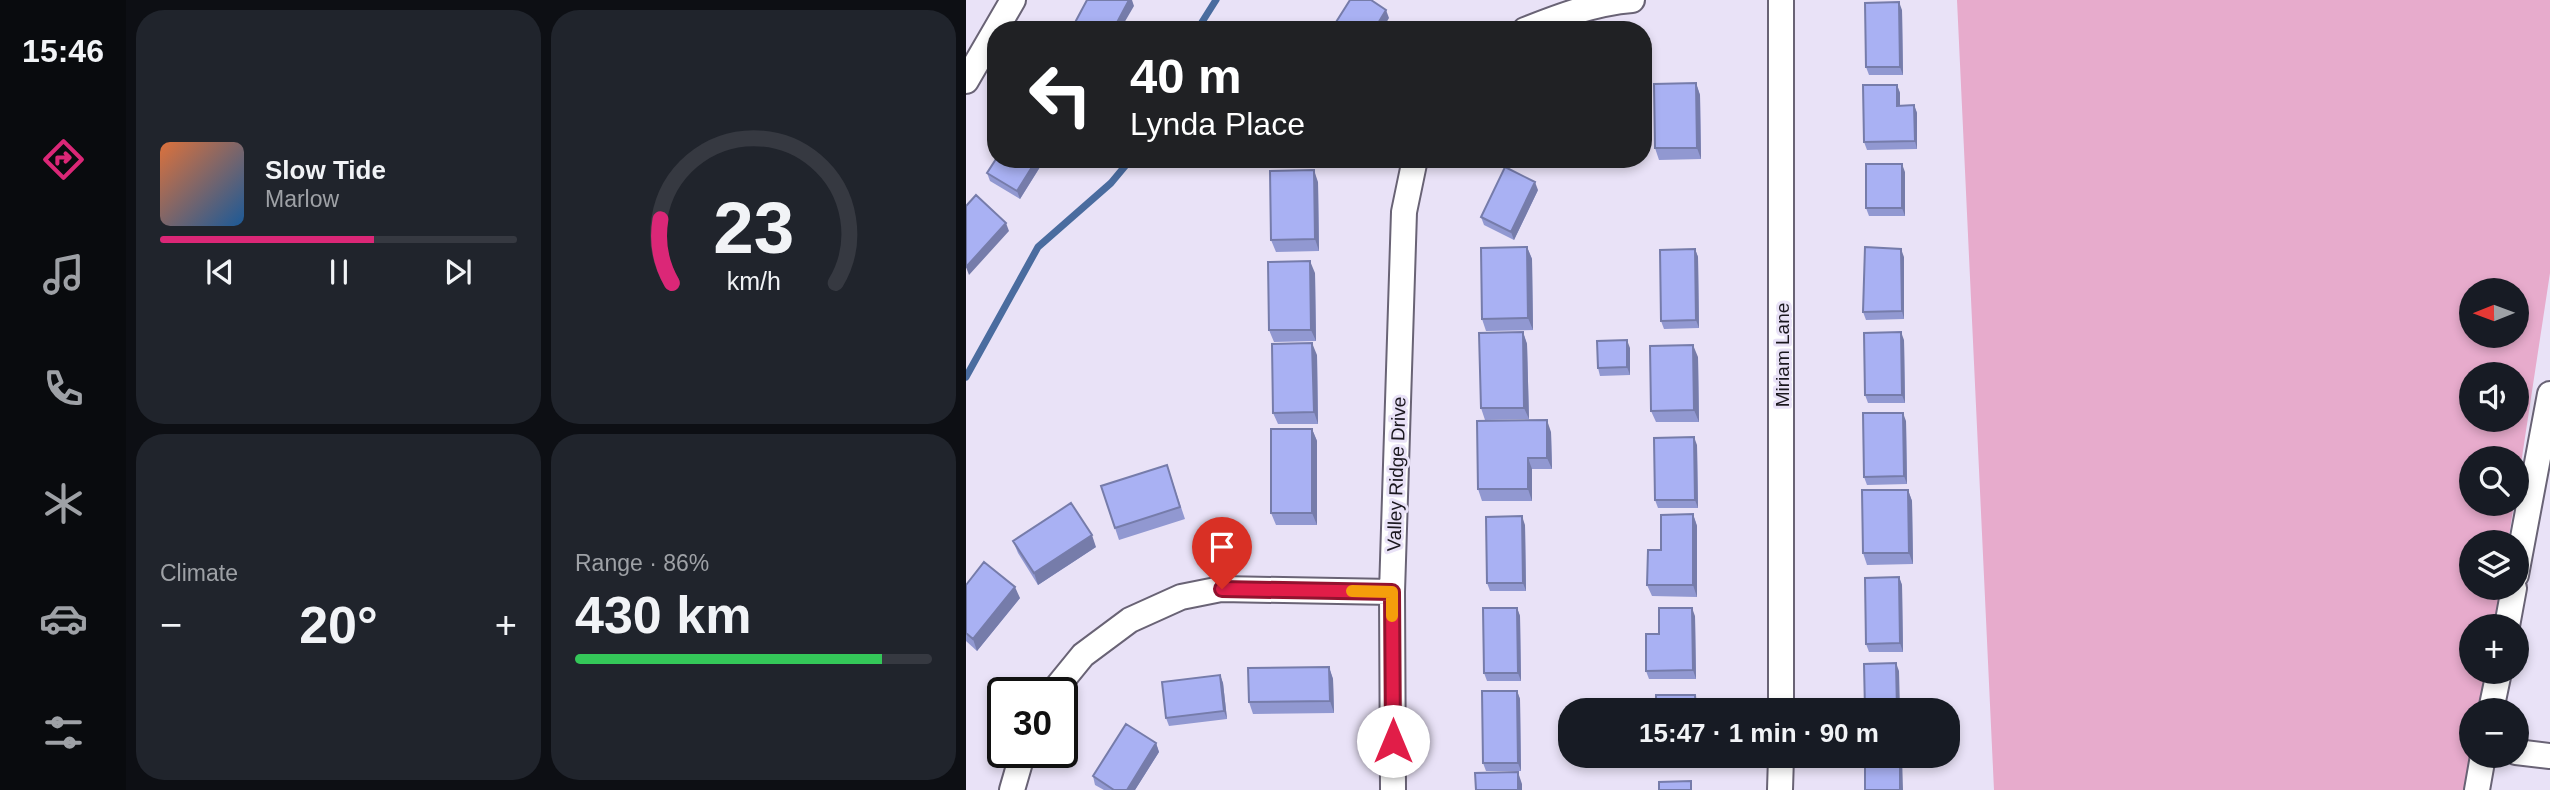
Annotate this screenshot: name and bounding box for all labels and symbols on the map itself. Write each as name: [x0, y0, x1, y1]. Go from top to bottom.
north arrow: [2459, 278, 2529, 348]
street label: Miriam Lane: [1772, 303, 1793, 407]
street label: Valley Ridge Drive: [1383, 396, 1410, 552]
pin: [1192, 517, 1252, 589]
speed limit sign: 30: [987, 677, 1078, 768]
position arrow: [1356, 704, 1430, 778]

